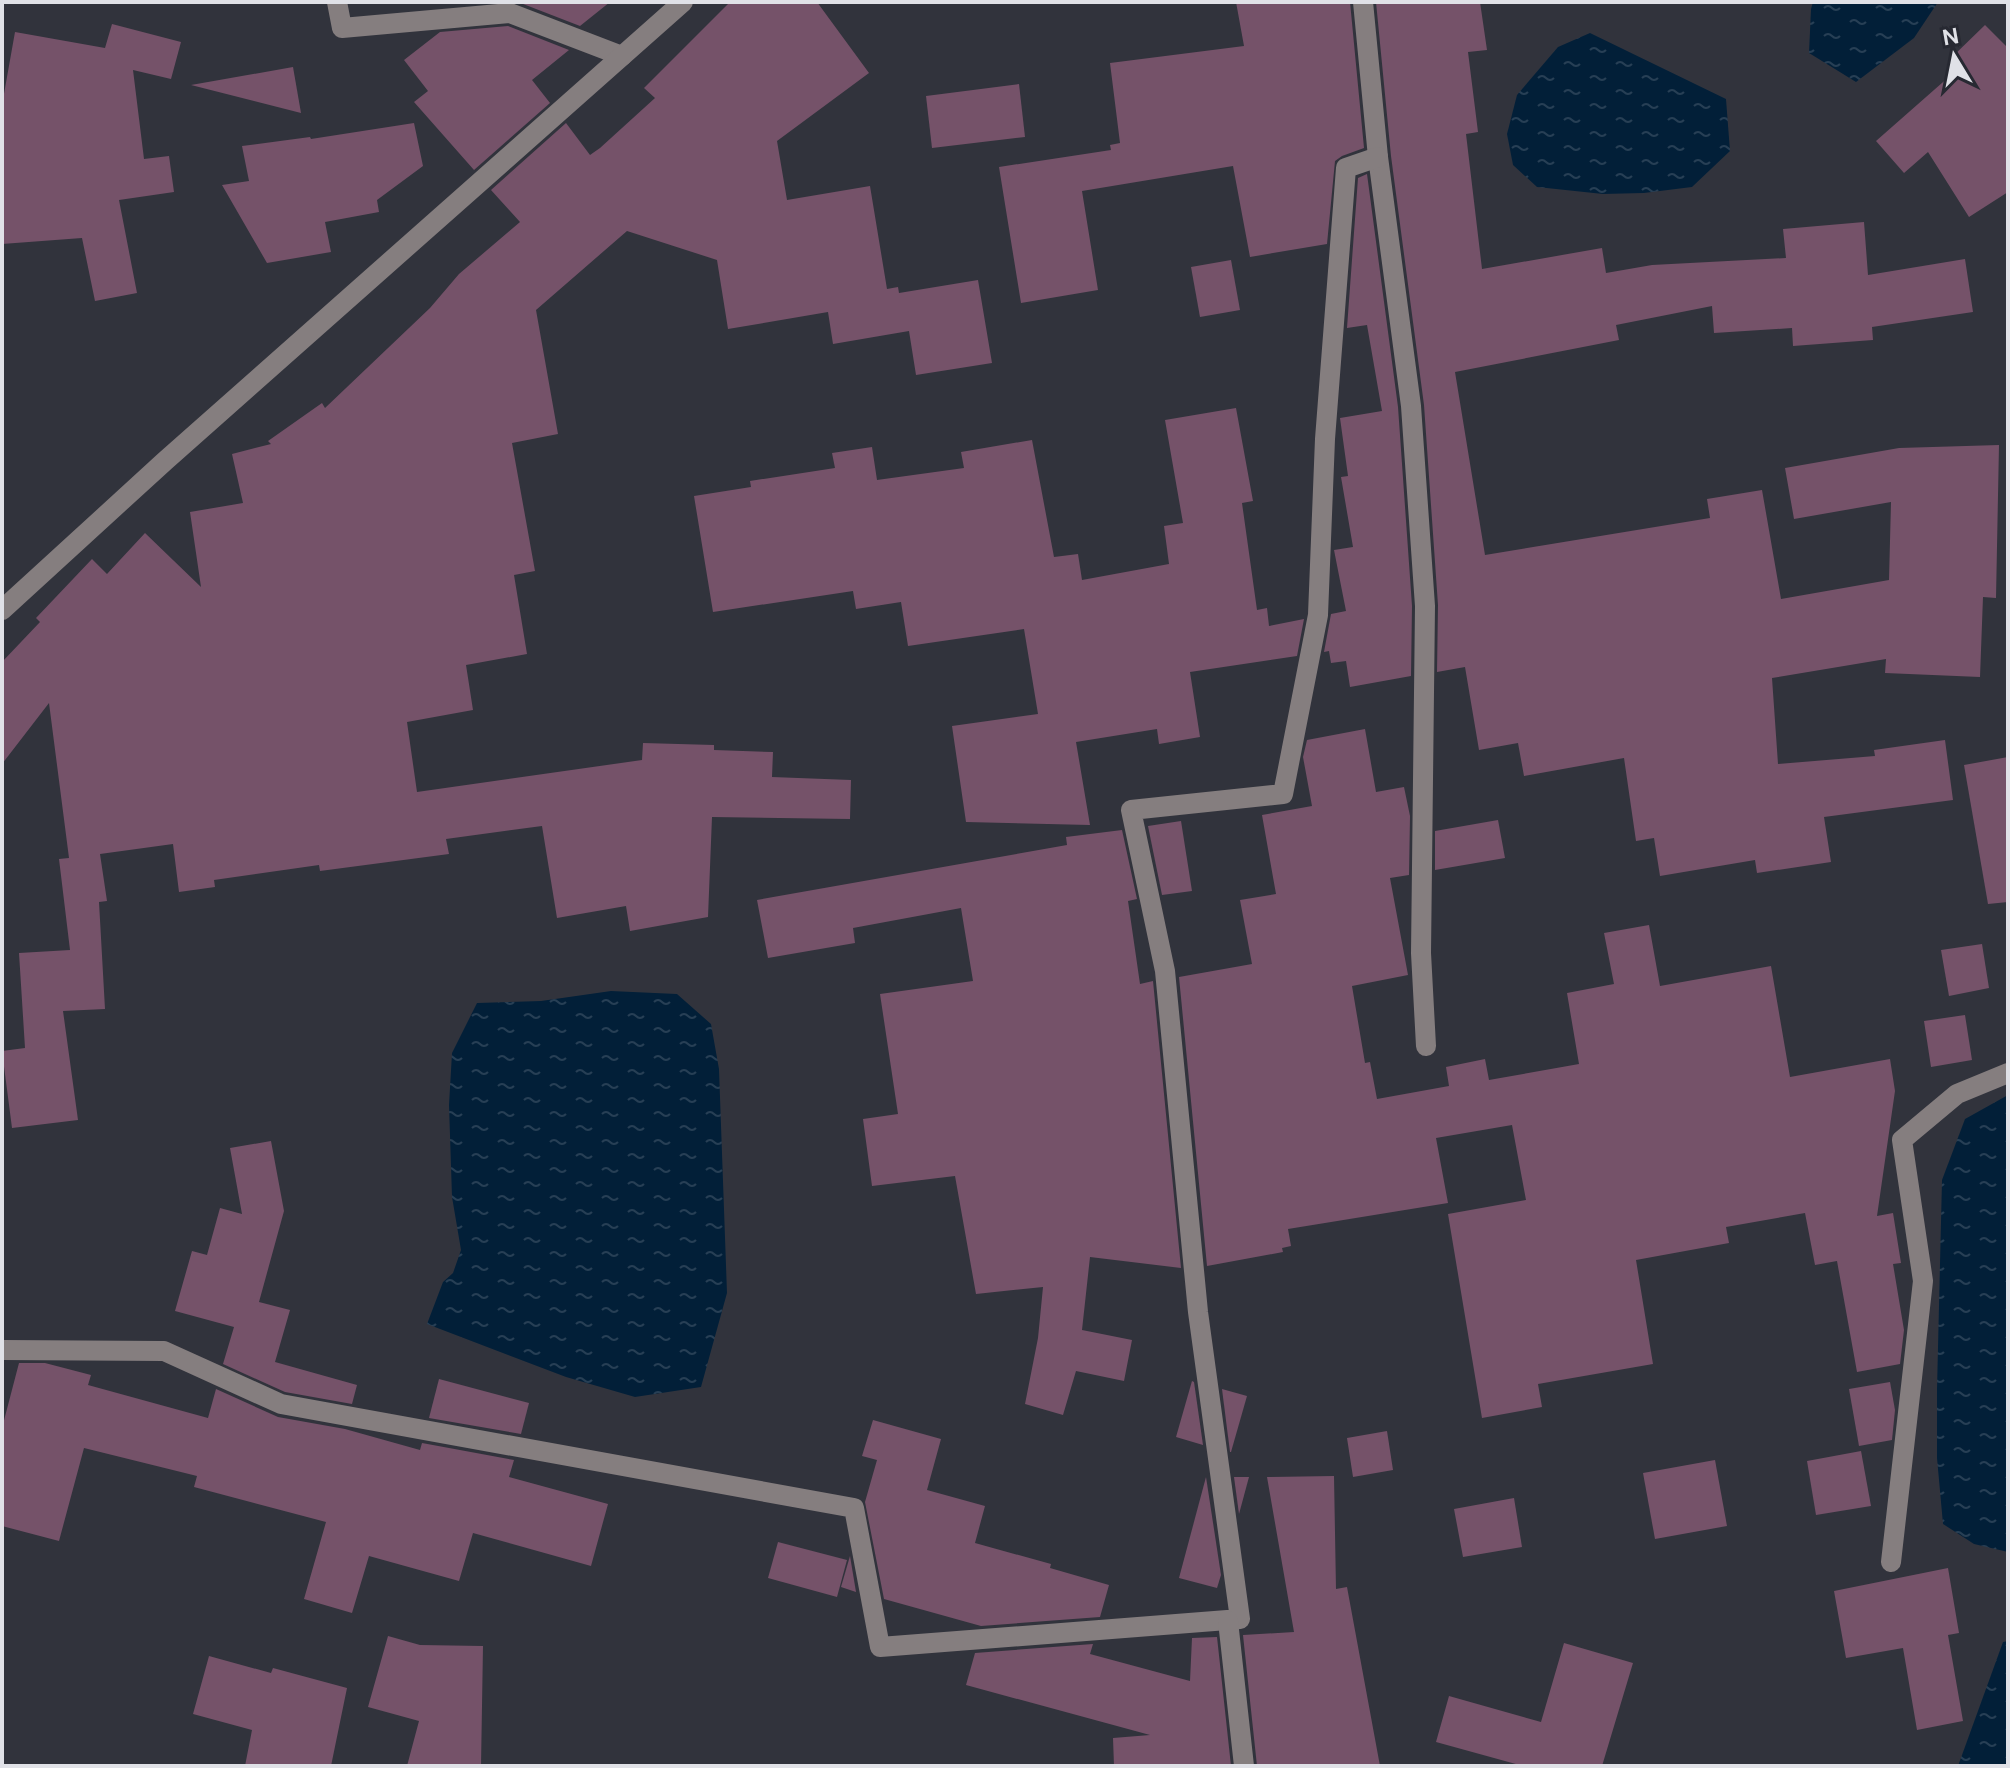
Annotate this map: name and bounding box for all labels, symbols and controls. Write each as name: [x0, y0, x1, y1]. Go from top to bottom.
north arrow: [1914, 16, 1994, 96]
text: N: [1940, 21, 1961, 52]

